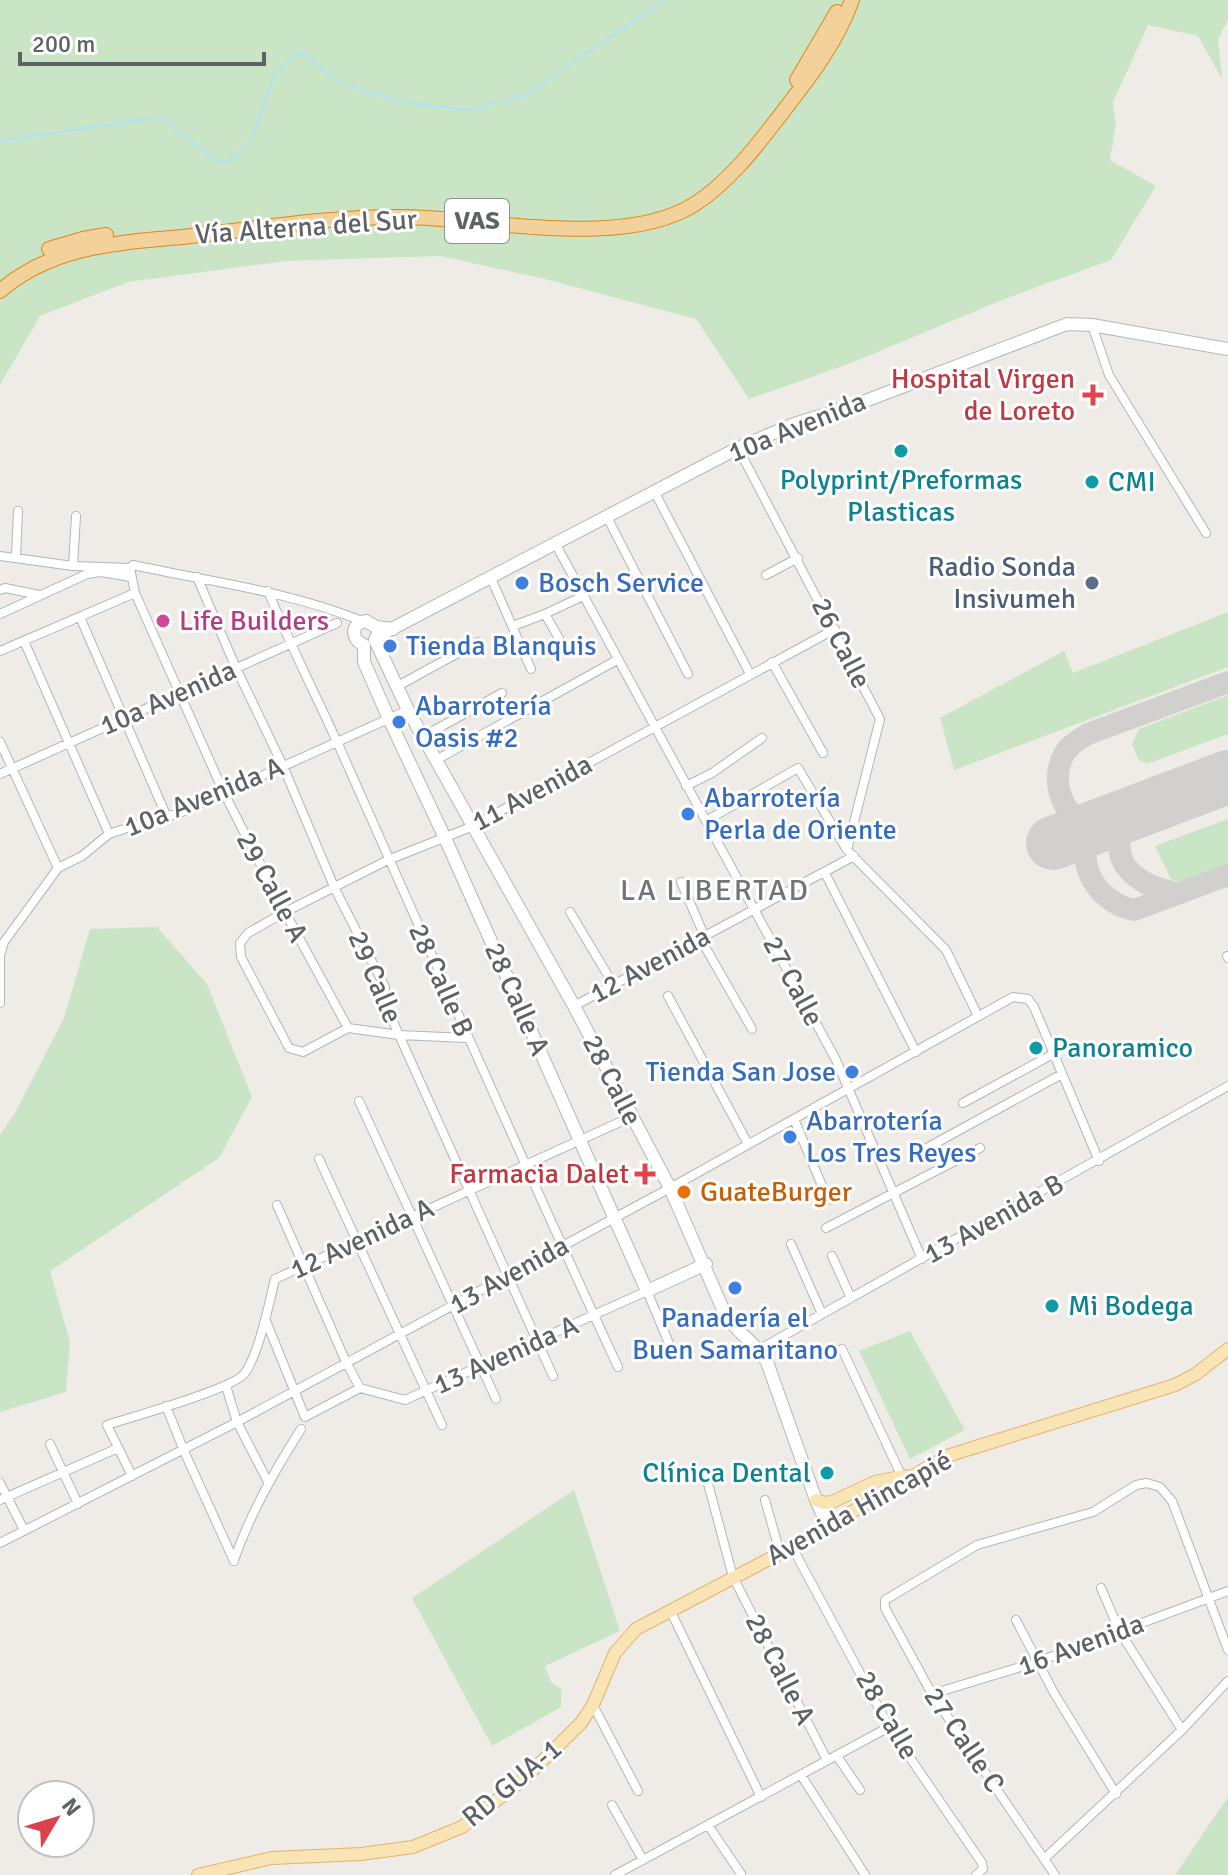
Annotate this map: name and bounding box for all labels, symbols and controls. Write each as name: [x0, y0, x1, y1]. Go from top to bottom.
scale bar: [20, 16, 264, 66]
text: 200 m: [32, 29, 95, 59]
road number: VAS: [445, 199, 509, 243]
street label: Vía Alterna del Sur: [194, 202, 419, 252]
place label: Hospital Virgen de Loreto: [891, 362, 1075, 428]
street label: 10a Avenida: [723, 384, 871, 470]
marker: Hospital Virgen de Loreto: [1082, 384, 1104, 406]
marker: Polyprint/Preformas Plasticas: [892, 442, 910, 460]
place label: Polyprint/Preformas Plasticas: [780, 463, 1022, 529]
place label: CMI: [1108, 465, 1156, 499]
marker: CMI: [1083, 473, 1101, 491]
place label: Radio Sonda Insivumeh: [928, 550, 1076, 616]
place label: Bosch Service: [538, 566, 704, 600]
marker: Bosch Service: [513, 574, 531, 592]
marker: Radio Sonda Insivumeh: [1083, 574, 1101, 592]
street label: 26 Calle: [804, 592, 878, 694]
place label: Life Builders: [179, 604, 329, 638]
marker: Life Builders: [154, 612, 172, 630]
place label: Tienda Blanquis: [406, 629, 596, 663]
marker: Tienda Blanquis: [381, 637, 399, 655]
street label: 10a Avenida: [95, 653, 241, 743]
place label: Abarrotería Oasis #2: [415, 689, 552, 755]
marker: Abarrotería Oasis #2: [390, 713, 408, 731]
street label: 11 Avenida: [466, 747, 598, 839]
street label: 10a Avenida A: [119, 750, 289, 844]
place label: Abarrotería Perla de Oriente: [704, 781, 897, 847]
marker: Abarrotería Perla de Oriente: [679, 805, 697, 823]
street label: 29 Calle A: [229, 826, 315, 948]
district label: LA LIBERTAD: [620, 872, 810, 909]
street label: 28 Calle B: [401, 918, 481, 1042]
street label: 12 Avenida: [584, 919, 716, 1011]
street label: 29 Calle: [340, 926, 410, 1028]
street label: 27 Calle: [755, 930, 831, 1032]
street label: 28 Calle A: [477, 937, 557, 1061]
street label: 28 Calle: [575, 1029, 649, 1131]
place label: Panoramico: [1052, 1031, 1193, 1065]
marker: Panoramico: [1027, 1039, 1045, 1057]
place label: Tienda San Jose: [646, 1055, 836, 1089]
marker: Tienda San Jose: [843, 1063, 861, 1081]
place label: Abarrotería Los Tres Reyes: [806, 1104, 977, 1170]
marker: Abarrotería Los Tres Reyes: [781, 1128, 799, 1146]
place label: Farmacia Dalet: [449, 1157, 629, 1191]
marker: Farmacia Dalet: [636, 1165, 654, 1183]
street label: 13 Avenida B: [918, 1167, 1070, 1271]
place label: GuateBurger: [700, 1175, 853, 1209]
marker: GuateBurger: [675, 1183, 693, 1201]
street label: 12 Avenida A: [285, 1191, 439, 1287]
street label: 13 Avenida: [443, 1228, 575, 1322]
marker: Panadería el Buen Samaritano: [726, 1279, 744, 1297]
place label: Mi Bodega: [1068, 1289, 1194, 1323]
marker: Mi Bodega: [1043, 1297, 1061, 1315]
place label: Panadería el Buen Samaritano: [632, 1301, 838, 1367]
street label: 13 Avenida A: [428, 1308, 584, 1402]
street label: Avenida Hincapié: [760, 1443, 958, 1573]
place label: Clínica Dental: [642, 1456, 811, 1490]
marker: Clínica Dental: [818, 1464, 836, 1482]
street label: 16 Avenida: [1013, 1607, 1149, 1683]
street label: 28 Calle A: [738, 1608, 822, 1730]
street label: 28 Calle: [848, 1664, 926, 1766]
street label: 27 Calle C: [916, 1681, 1012, 1799]
street label: RD GUA-1: [455, 1732, 569, 1834]
north arrow: [16, 1779, 96, 1859]
text: N: [56, 1793, 87, 1821]

